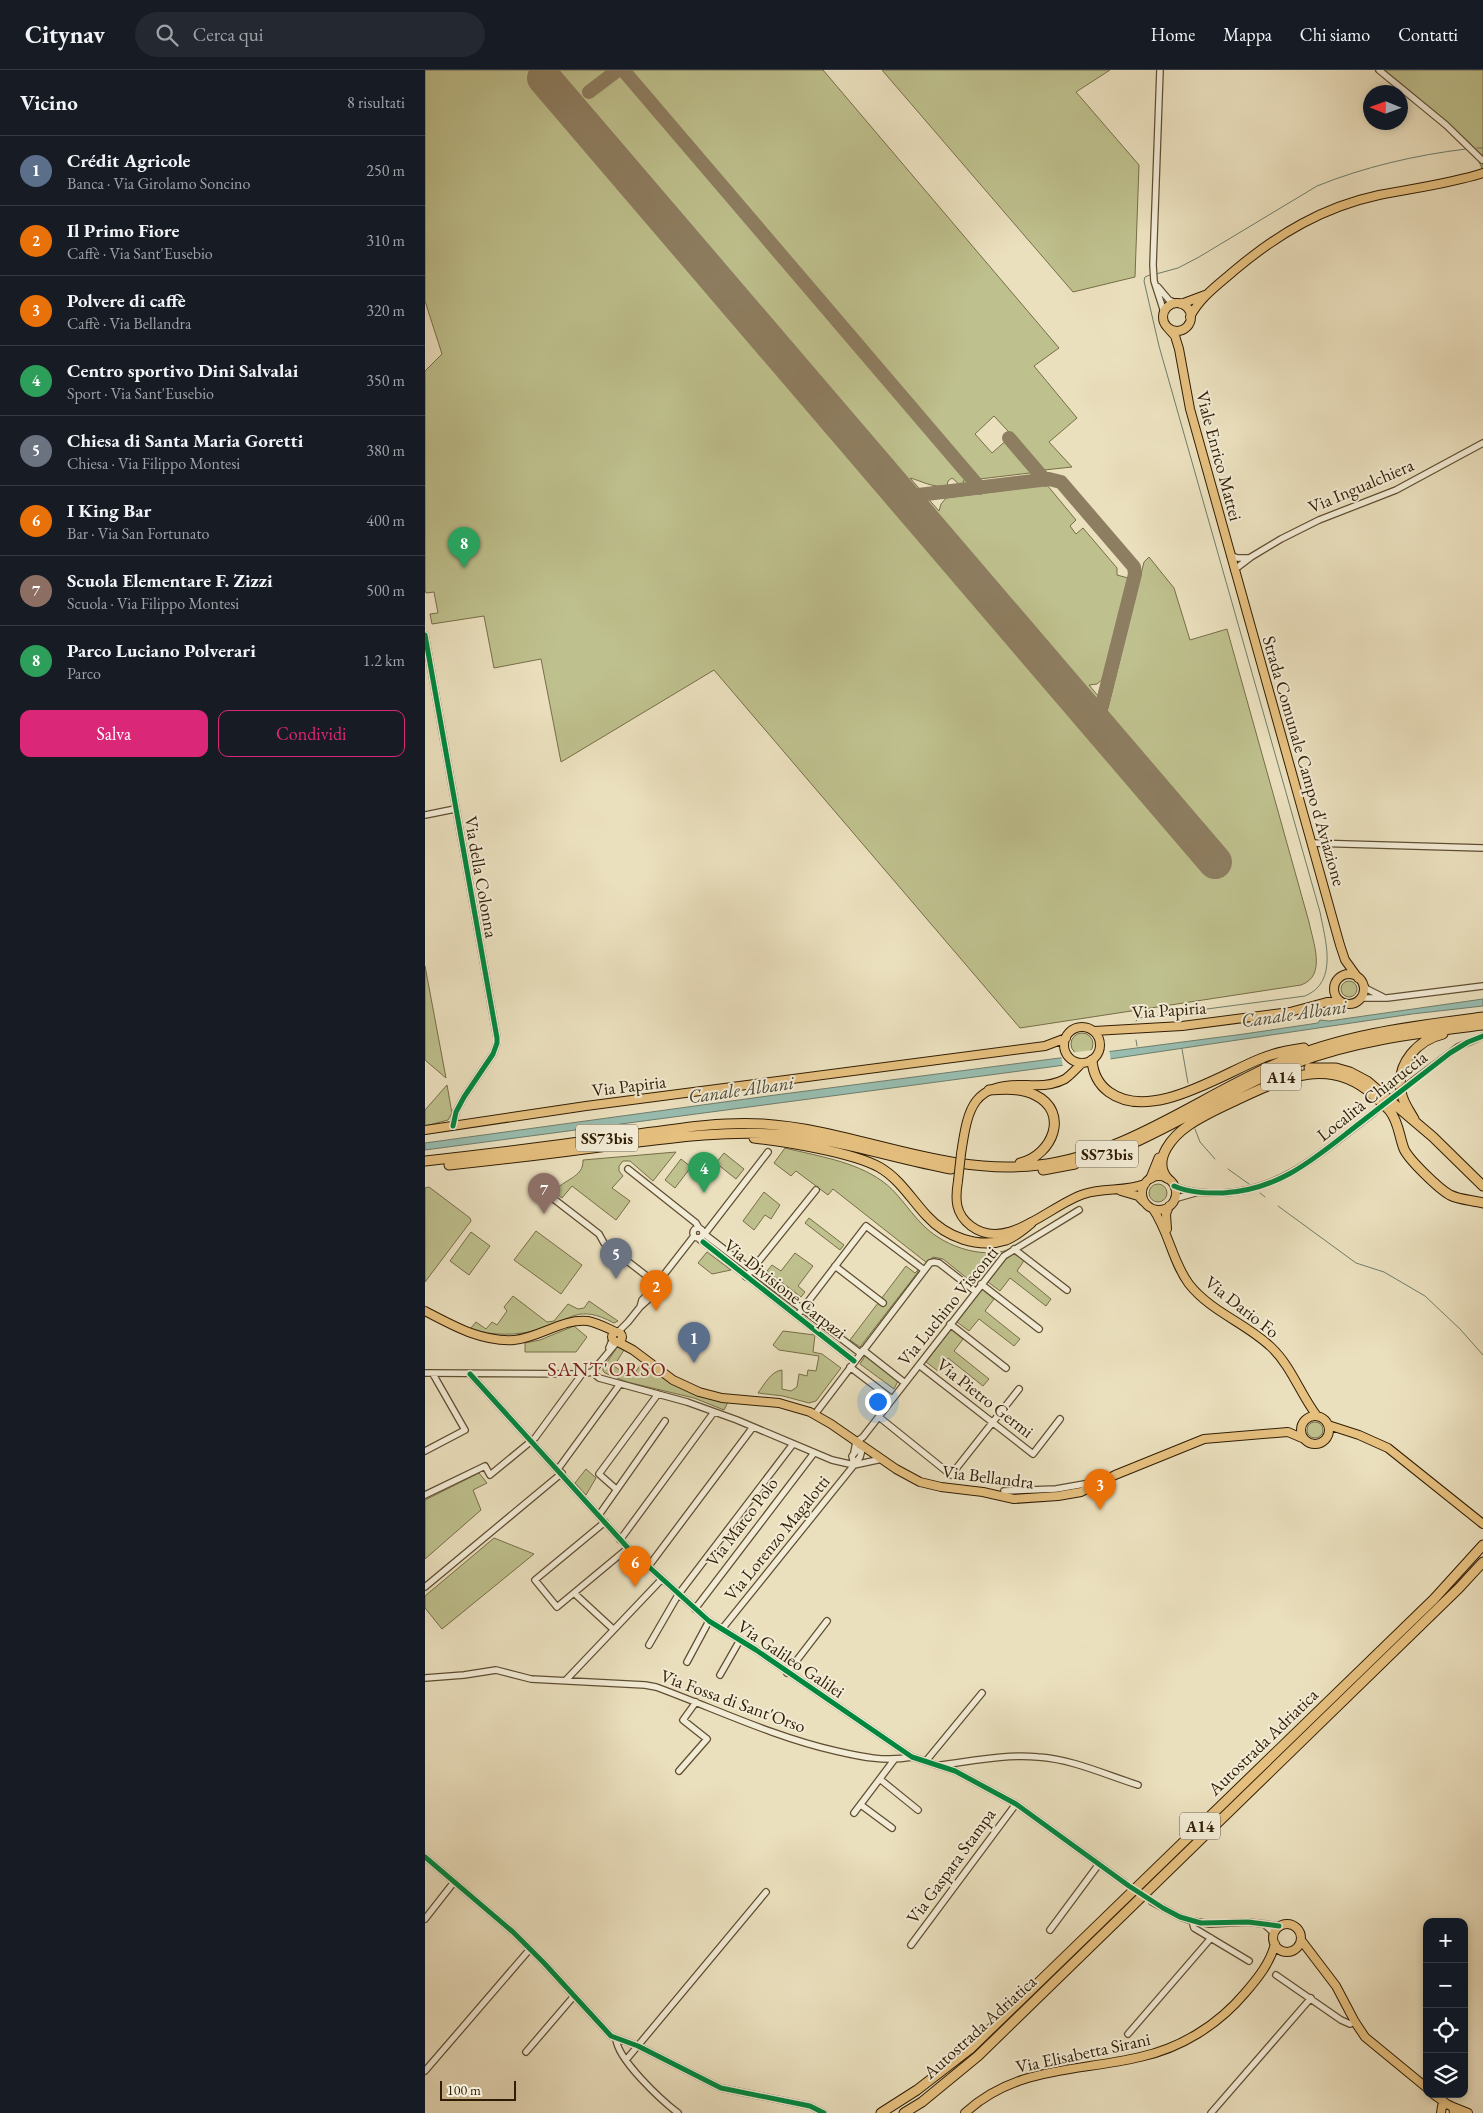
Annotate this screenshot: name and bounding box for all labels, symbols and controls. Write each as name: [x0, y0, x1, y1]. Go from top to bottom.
search box: [135, 12, 485, 57]
text: Citynav: [25, 19, 105, 50]
icon: search: [153, 21, 181, 49]
text: Cerca qui: [193, 22, 263, 47]
text: Home: [1151, 23, 1195, 46]
text: Mappa: [1223, 23, 1272, 46]
text: Chi siamo: [1300, 23, 1370, 46]
text: Contatti: [1398, 23, 1458, 46]
north arrow: [1363, 85, 1408, 130]
text: Vicino: [20, 89, 78, 116]
text: 8 risultati: [347, 92, 405, 113]
text: Crédit Agricole: [67, 148, 190, 173]
text: 1: [32, 160, 40, 181]
text: 250 m: [366, 160, 405, 181]
text: Banca · Via Girolamo Soncino: [67, 173, 250, 194]
text: Il Primo Fiore: [67, 218, 179, 243]
text: 2: [32, 230, 40, 251]
text: 310 m: [366, 230, 405, 251]
text: Caffè · Via Sant'Eusebio: [67, 243, 213, 264]
text: Polvere di caffè: [67, 288, 186, 313]
text: 3: [32, 300, 40, 321]
text: 320 m: [366, 300, 405, 321]
text: Caffè · Via Bellandra: [67, 313, 191, 334]
text: Centro sportivo Dini Salvalai: [67, 358, 298, 383]
text: 4: [32, 370, 40, 391]
text: 350 m: [366, 370, 405, 391]
text: Sport · Via Sant'Eusebio: [67, 383, 214, 404]
street label: Viale Enrico Mattei: [1191, 388, 1248, 524]
text: Chiesa di Santa Maria Goretti: [67, 428, 303, 453]
text: 5: [32, 440, 40, 461]
text: 380 m: [366, 440, 405, 461]
text: Chiesa · Via Filippo Montesi: [67, 453, 240, 474]
street label: Via Ingualchiera: [1304, 453, 1418, 518]
text: I King Bar: [67, 498, 151, 523]
text: 6: [32, 510, 40, 531]
text: 400 m: [366, 510, 405, 531]
text: Bar · Via San Fortunato: [67, 523, 209, 544]
pin: 8: [448, 527, 480, 568]
text: Scuola Elementare F. Zizzi: [67, 568, 273, 593]
text: 7: [32, 580, 40, 601]
text: 500 m: [366, 580, 405, 601]
text: Scuola · Via Filippo Montesi: [67, 593, 239, 614]
street label: Strada Comunale Campo d'Aviazione: [1258, 633, 1351, 889]
text: Parco Luciano Polverari: [67, 638, 256, 663]
text: 8: [32, 650, 40, 671]
text: 1.2 km: [363, 650, 405, 671]
text: Parco: [67, 663, 101, 684]
button: Salva: [20, 710, 208, 757]
button: Condividi: [218, 710, 405, 757]
street label: Via della Colonna: [459, 814, 504, 940]
water label: Canale Albani: [1240, 994, 1350, 1033]
street label: Via Papiria: [1131, 995, 1208, 1024]
street label: Località Chiaruccia: [1312, 1045, 1432, 1146]
road number: A14: [1261, 1064, 1301, 1090]
street label: Via Papiria: [591, 1069, 668, 1101]
water label: Canale Albani: [687, 1070, 797, 1109]
road number: SS73bis: [576, 1124, 638, 1152]
road number: SS73bis: [1076, 1140, 1138, 1168]
pin: 4: [688, 1152, 720, 1193]
pin: 7: [528, 1173, 560, 1214]
street label: Via Divisione Carpazi: [719, 1234, 852, 1344]
pin: 5: [600, 1238, 632, 1279]
street label: Via Luchino Visconti: [892, 1241, 1003, 1370]
pin: 2: [640, 1270, 672, 1311]
street label: Via Dario Fo: [1200, 1270, 1284, 1343]
pin: 1: [678, 1322, 710, 1363]
street label: Via Pietro Germi: [932, 1353, 1039, 1443]
district label: SANT'ORSO: [547, 1356, 667, 1382]
your location: [865, 1389, 891, 1415]
street label: Via Bellandra: [941, 1459, 1036, 1494]
pin: 3: [1084, 1469, 1116, 1510]
street label: Via Lorenzo Magalotti: [719, 1470, 835, 1605]
street label: Via Marco Polo: [700, 1472, 783, 1571]
pin: 6: [619, 1546, 651, 1587]
street label: Via Galileo Galilei: [733, 1614, 850, 1703]
street label: Via Fossa di Sant'Orso: [657, 1664, 809, 1737]
street label: Autostrada Adriatica: [1202, 1683, 1323, 1801]
street label: Via Gaspara Stampa: [901, 1803, 1001, 1928]
road number: A14: [1180, 1812, 1220, 1840]
map controls: [1423, 1918, 1468, 2098]
button: +: [1423, 1918, 1468, 1963]
button: −: [1423, 1963, 1468, 2008]
street label: Autostrada Adriatica: [918, 1969, 1042, 2084]
button: locate: [1423, 2008, 1468, 2053]
street label: Via Elisabetta Sirani: [1013, 2027, 1153, 2078]
button: layers: [1423, 2053, 1468, 2098]
scale bar: [440, 2078, 516, 2101]
text: 100 m: [447, 2081, 481, 2099]

